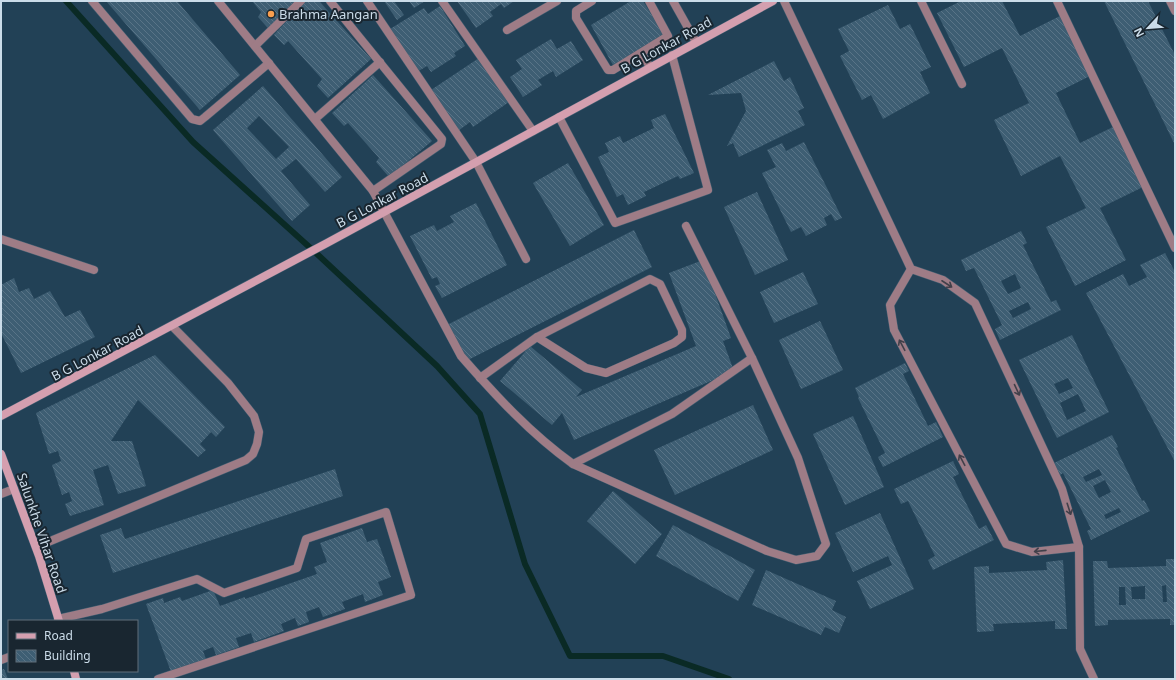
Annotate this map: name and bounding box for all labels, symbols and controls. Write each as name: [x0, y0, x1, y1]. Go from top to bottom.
place label: Brahma Aangan: [279, 5, 378, 23]
north arrow: [1128, 8, 1168, 48]
marker: Brahma Aangan: [266, 9, 276, 19]
street label: B G Lonkar Road: [617, 12, 715, 78]
text: N: [1130, 25, 1147, 40]
street label: B G Lonkar Road: [333, 168, 431, 232]
one-way arrow: [942, 279, 953, 288]
street label: B G Lonkar Road: [48, 321, 146, 385]
one-way arrow: [898, 339, 905, 351]
one-way arrow: [1013, 383, 1021, 395]
one-way arrow: [958, 454, 965, 466]
street label: Salunkhe Vihar Road: [13, 470, 71, 596]
one-way arrow: [1066, 502, 1073, 515]
one-way arrow: [1034, 547, 1047, 554]
legend: [8, 620, 138, 672]
text: Road: [44, 627, 73, 644]
text: Building: [44, 647, 91, 664]

